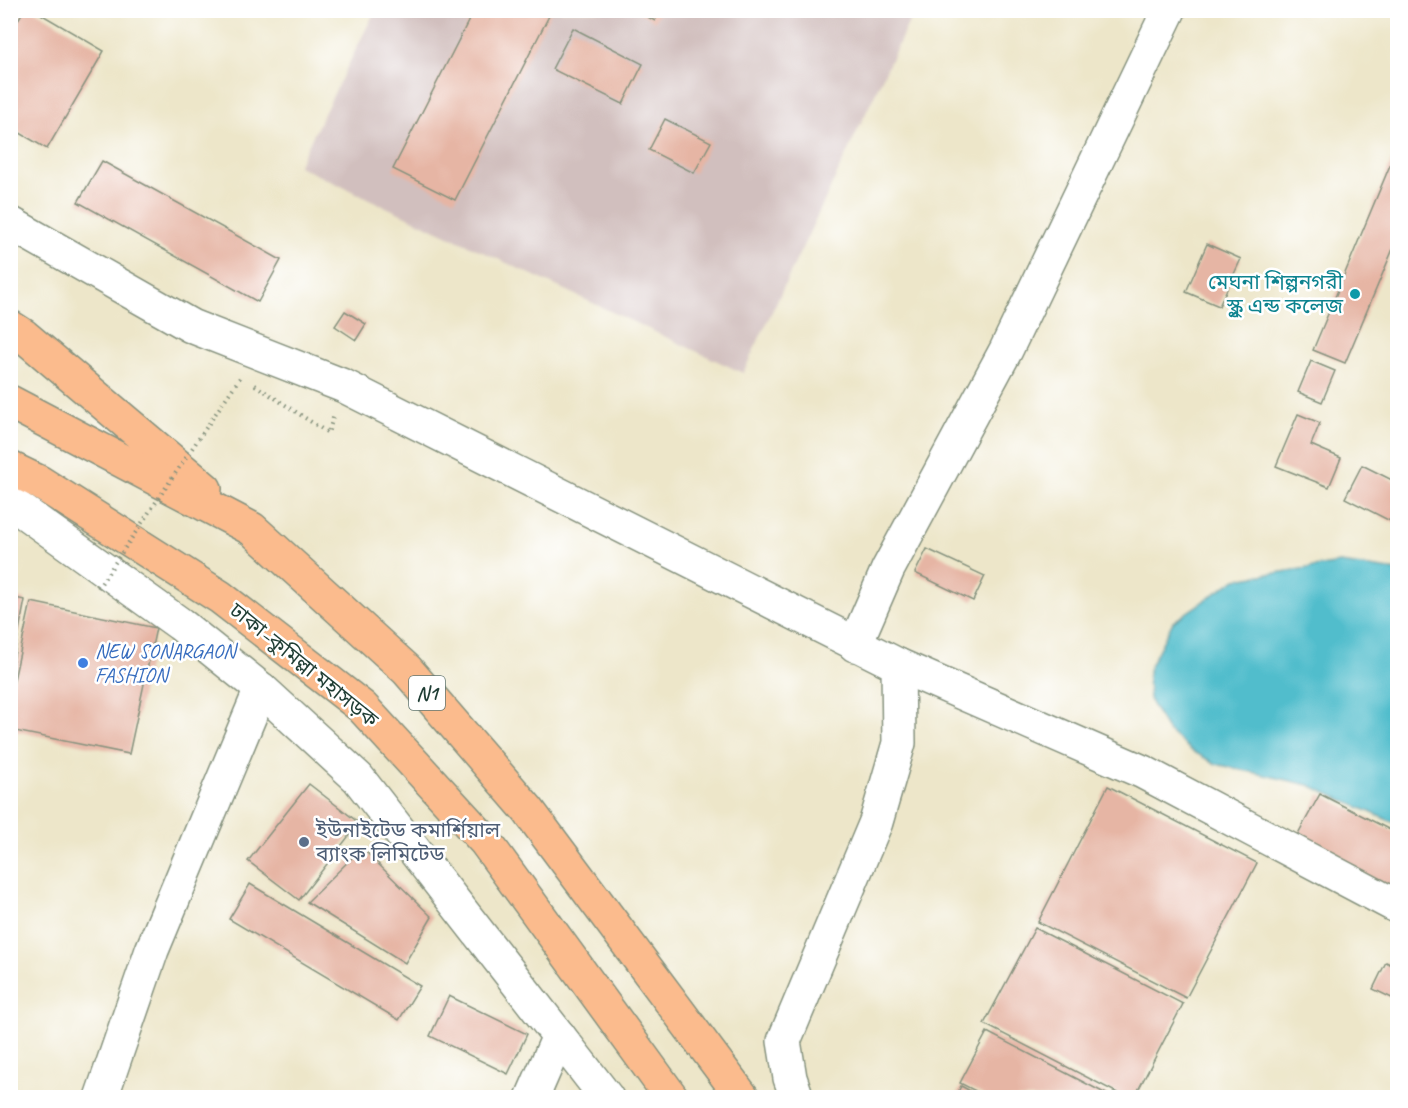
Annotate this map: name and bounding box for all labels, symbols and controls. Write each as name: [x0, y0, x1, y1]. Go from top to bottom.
place label: মেঘনা শিল্পনগরী স্কুল এন্ড কলেজ: [1208, 269, 1344, 319]
marker: মেঘনা শিল্পনগরী স্কুল এন্ড কলেজ: [1348, 287, 1362, 301]
street label: ঢাকা–কুমিল্লা মহাসড়ক: [224, 596, 384, 734]
place label: NEW SONARGAON FASHION: [95, 638, 239, 688]
marker: NEW SONARGAON FASHION: [76, 656, 90, 670]
road number: N1: [409, 676, 445, 710]
place label: ইউনাইটেড কমার্শিয়াল ব্যাংক লিমিটেড: [315, 817, 501, 867]
marker: ইউনাইটেড কমার্শিয়াল ব্যাংক লিমিটেড: [297, 835, 311, 849]

